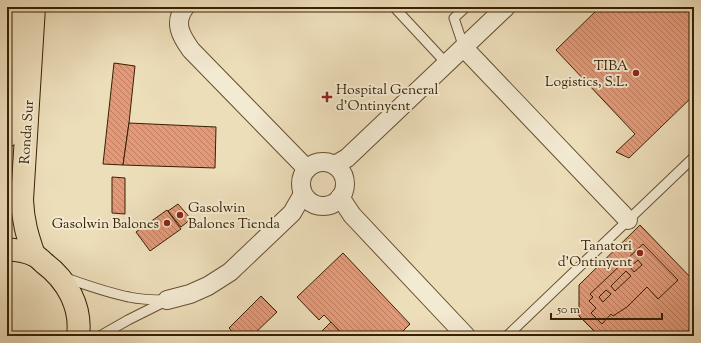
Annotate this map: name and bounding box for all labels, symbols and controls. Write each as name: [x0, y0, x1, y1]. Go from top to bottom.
place label: TIBA Logistics, S.L.: [545, 57, 629, 93]
marker: TIBA Logistics, S.L.: [631, 68, 641, 78]
place label: Hospital General d'Ontinyent: [336, 81, 438, 117]
marker: Hospital General d'Ontinyent: [321, 91, 333, 103]
street label: Ronda Sur: [16, 99, 40, 165]
place label: Gasolwin Balones Tienda: [188, 199, 280, 235]
marker: Gasolwin Balones Tienda: [175, 210, 185, 220]
place label: Gasolwin Balones: [52, 215, 159, 235]
marker: Gasolwin Balones: [162, 218, 172, 228]
place label: Tanatori d'Ontinyent: [558, 237, 632, 273]
marker: Tanatori d'Ontinyent: [635, 248, 645, 258]
scale bar: [551, 295, 662, 321]
text: 50 m: [556, 301, 580, 319]

